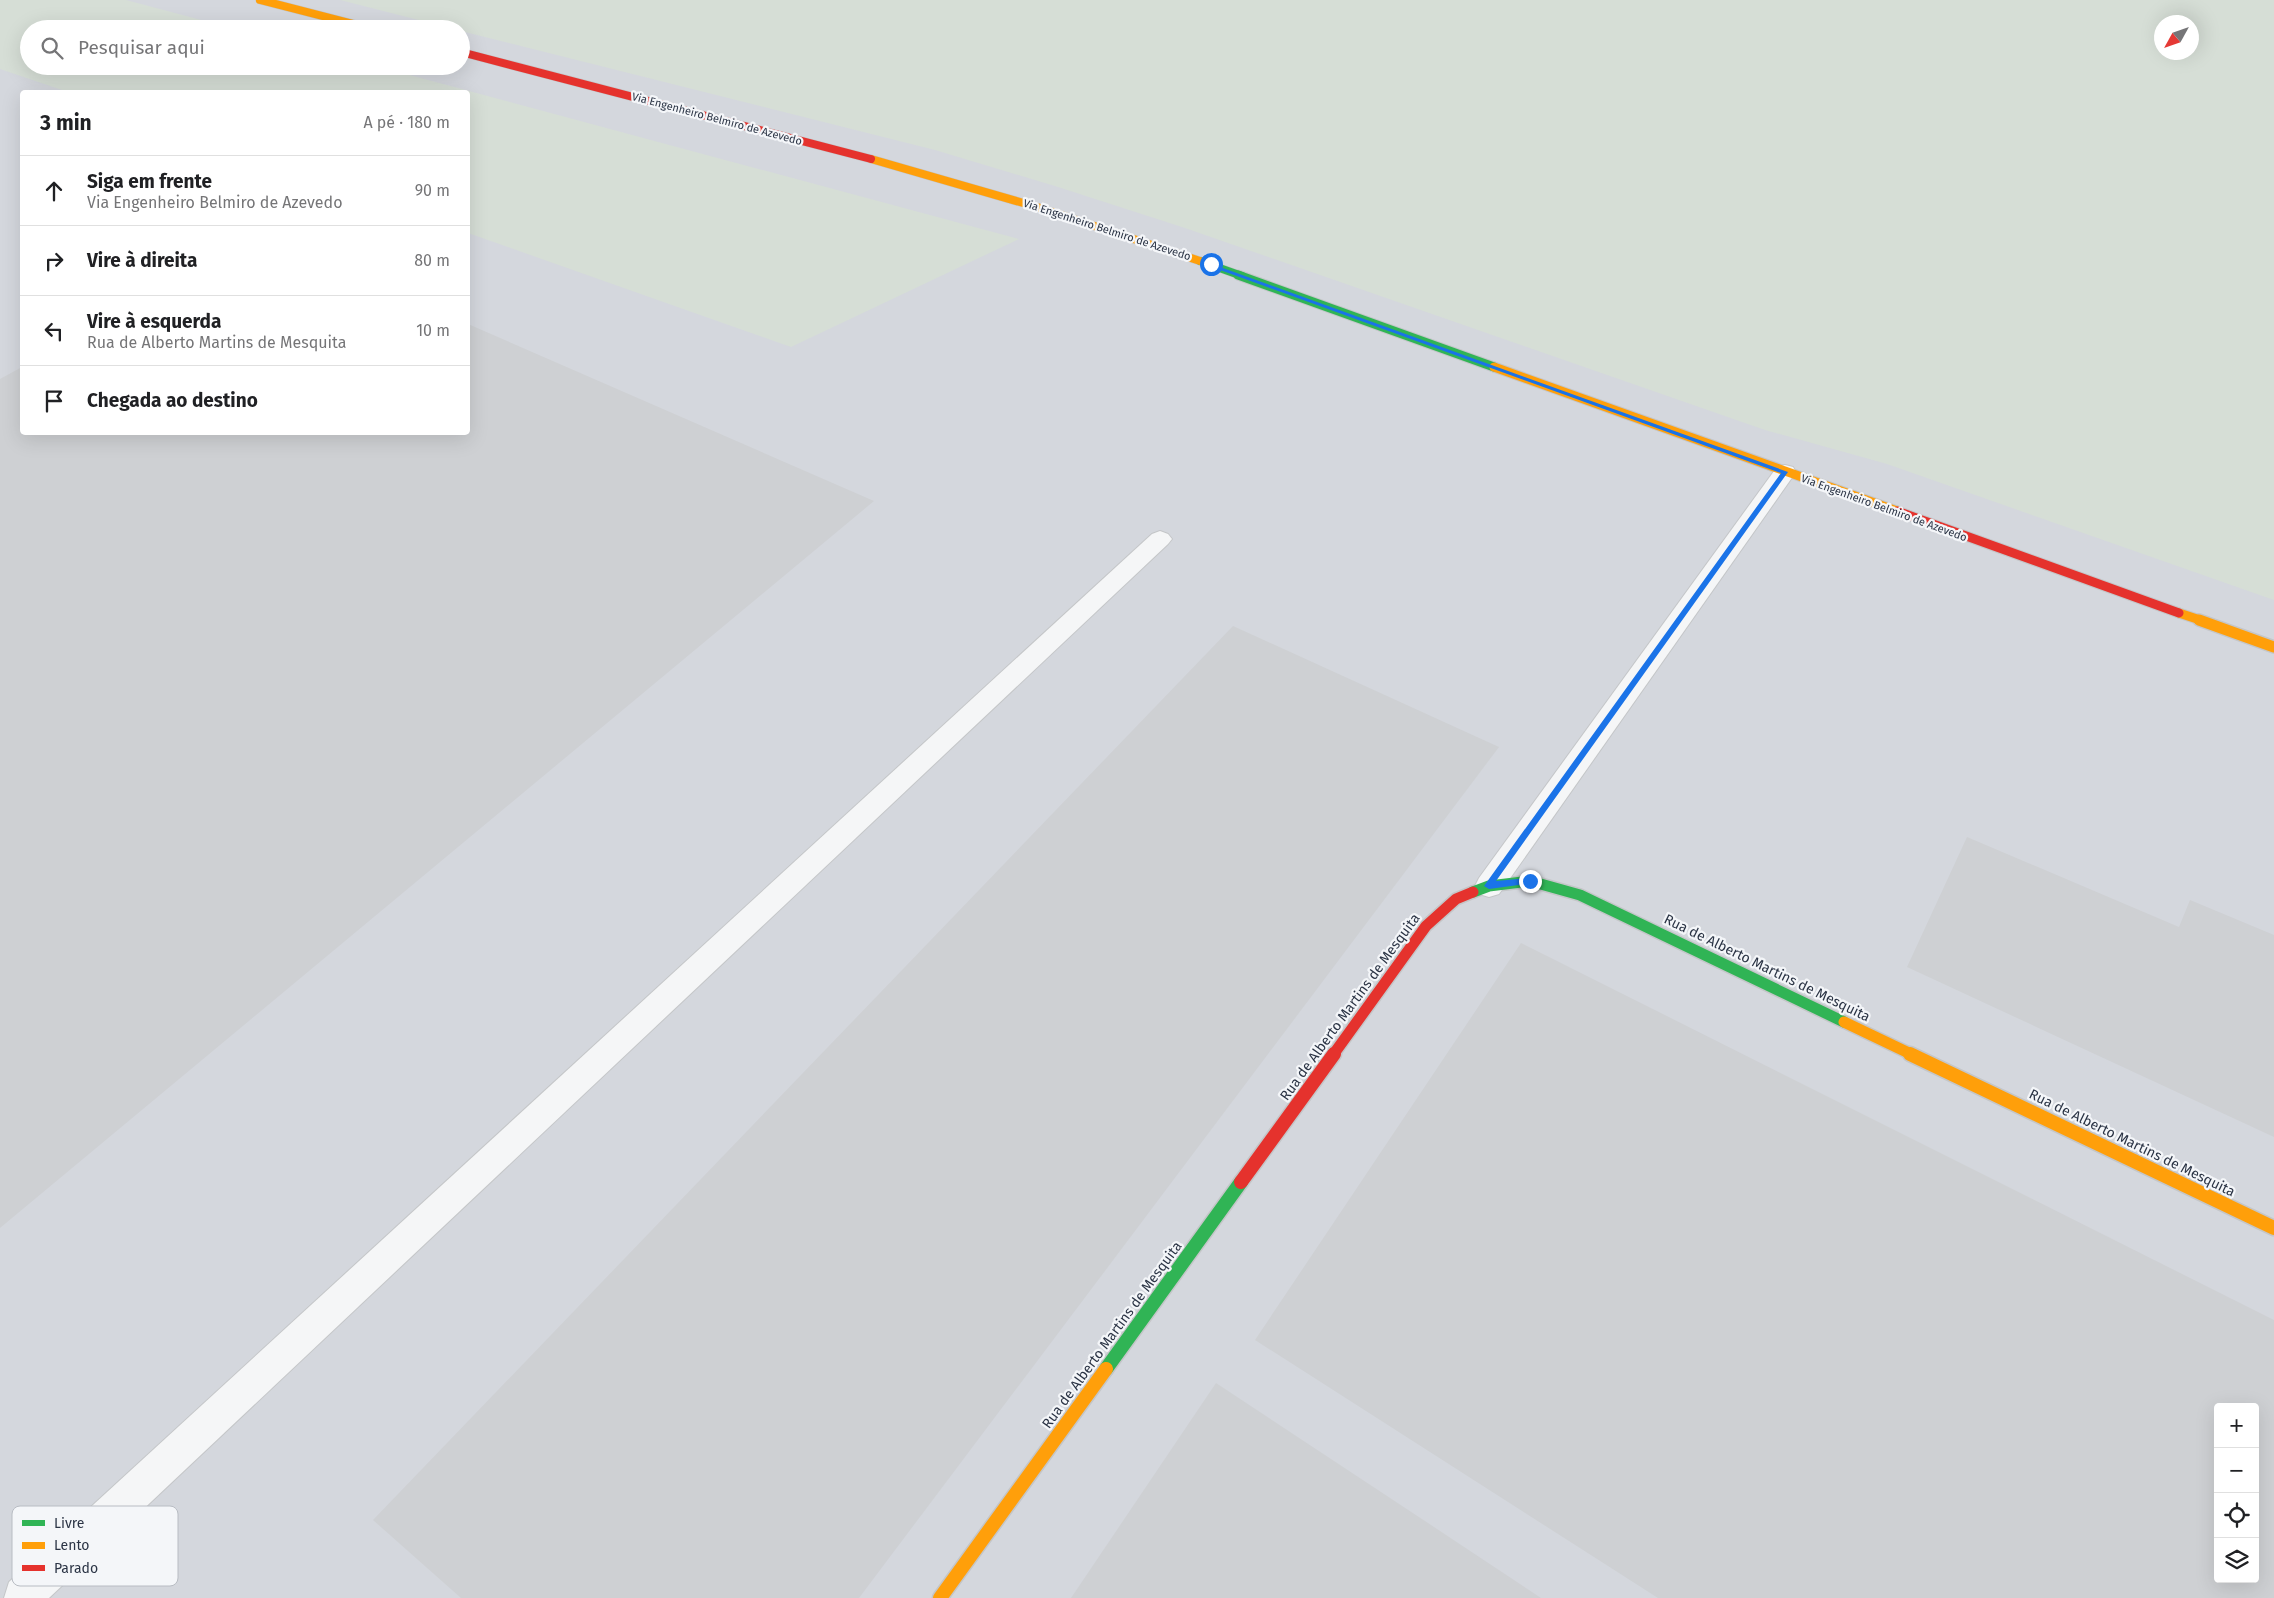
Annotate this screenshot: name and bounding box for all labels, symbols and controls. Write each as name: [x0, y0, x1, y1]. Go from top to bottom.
north arrow: [2154, 15, 2199, 60]
search box: [20, 20, 470, 75]
icon: search: [38, 34, 66, 62]
text: Pesquisar aqui: [78, 36, 205, 59]
street label: Via Engenheiro Belmiro de Azevedo: [630, 90, 804, 148]
text: 3 min: [40, 110, 92, 136]
text: A pé · 180 m: [363, 113, 450, 132]
text: Siga em frente: [87, 170, 212, 193]
icon: ahead: [40, 177, 68, 205]
text: 90 m: [415, 181, 450, 200]
text: Via Engenheiro Belmiro de Azevedo: [87, 193, 343, 212]
street label: Via Engenheiro Belmiro de Azevedo: [1021, 197, 1193, 263]
icon: right: [40, 247, 68, 275]
text: Vire à direita: [87, 249, 197, 272]
text: 80 m: [414, 251, 450, 270]
route start: [1200, 253, 1223, 276]
text: Vire à esquerda: [87, 310, 221, 333]
icon: left: [40, 317, 68, 345]
text: 10 m: [416, 321, 450, 340]
text: Rua de Alberto Martins de Mesquita: [87, 333, 346, 352]
icon: arrive: [40, 387, 68, 415]
text: Chegada ao destino: [87, 389, 258, 412]
street label: Via Engenheiro Belmiro de Azevedo: [1799, 472, 1969, 544]
route end: [1519, 870, 1542, 893]
street label: Rua de Alberto Martins de Mesquita: [1276, 910, 1424, 1104]
street label: Rua de Alberto Martins de Mesquita: [1661, 911, 1873, 1025]
street label: Rua de Alberto Martins de Mesquita: [2026, 1086, 2238, 1200]
street label: Rua de Alberto Martins de Mesquita: [1038, 1238, 1186, 1432]
map controls: [2214, 1403, 2259, 1583]
button: +: [2214, 1403, 2259, 1448]
button: −: [2214, 1448, 2259, 1493]
button: locate: [2214, 1493, 2259, 1538]
legend: [12, 1506, 178, 1586]
text: Livre: [54, 1515, 84, 1532]
text: Lento: [54, 1537, 89, 1554]
button: layers: [2214, 1538, 2259, 1583]
text: Parado: [54, 1560, 98, 1577]

